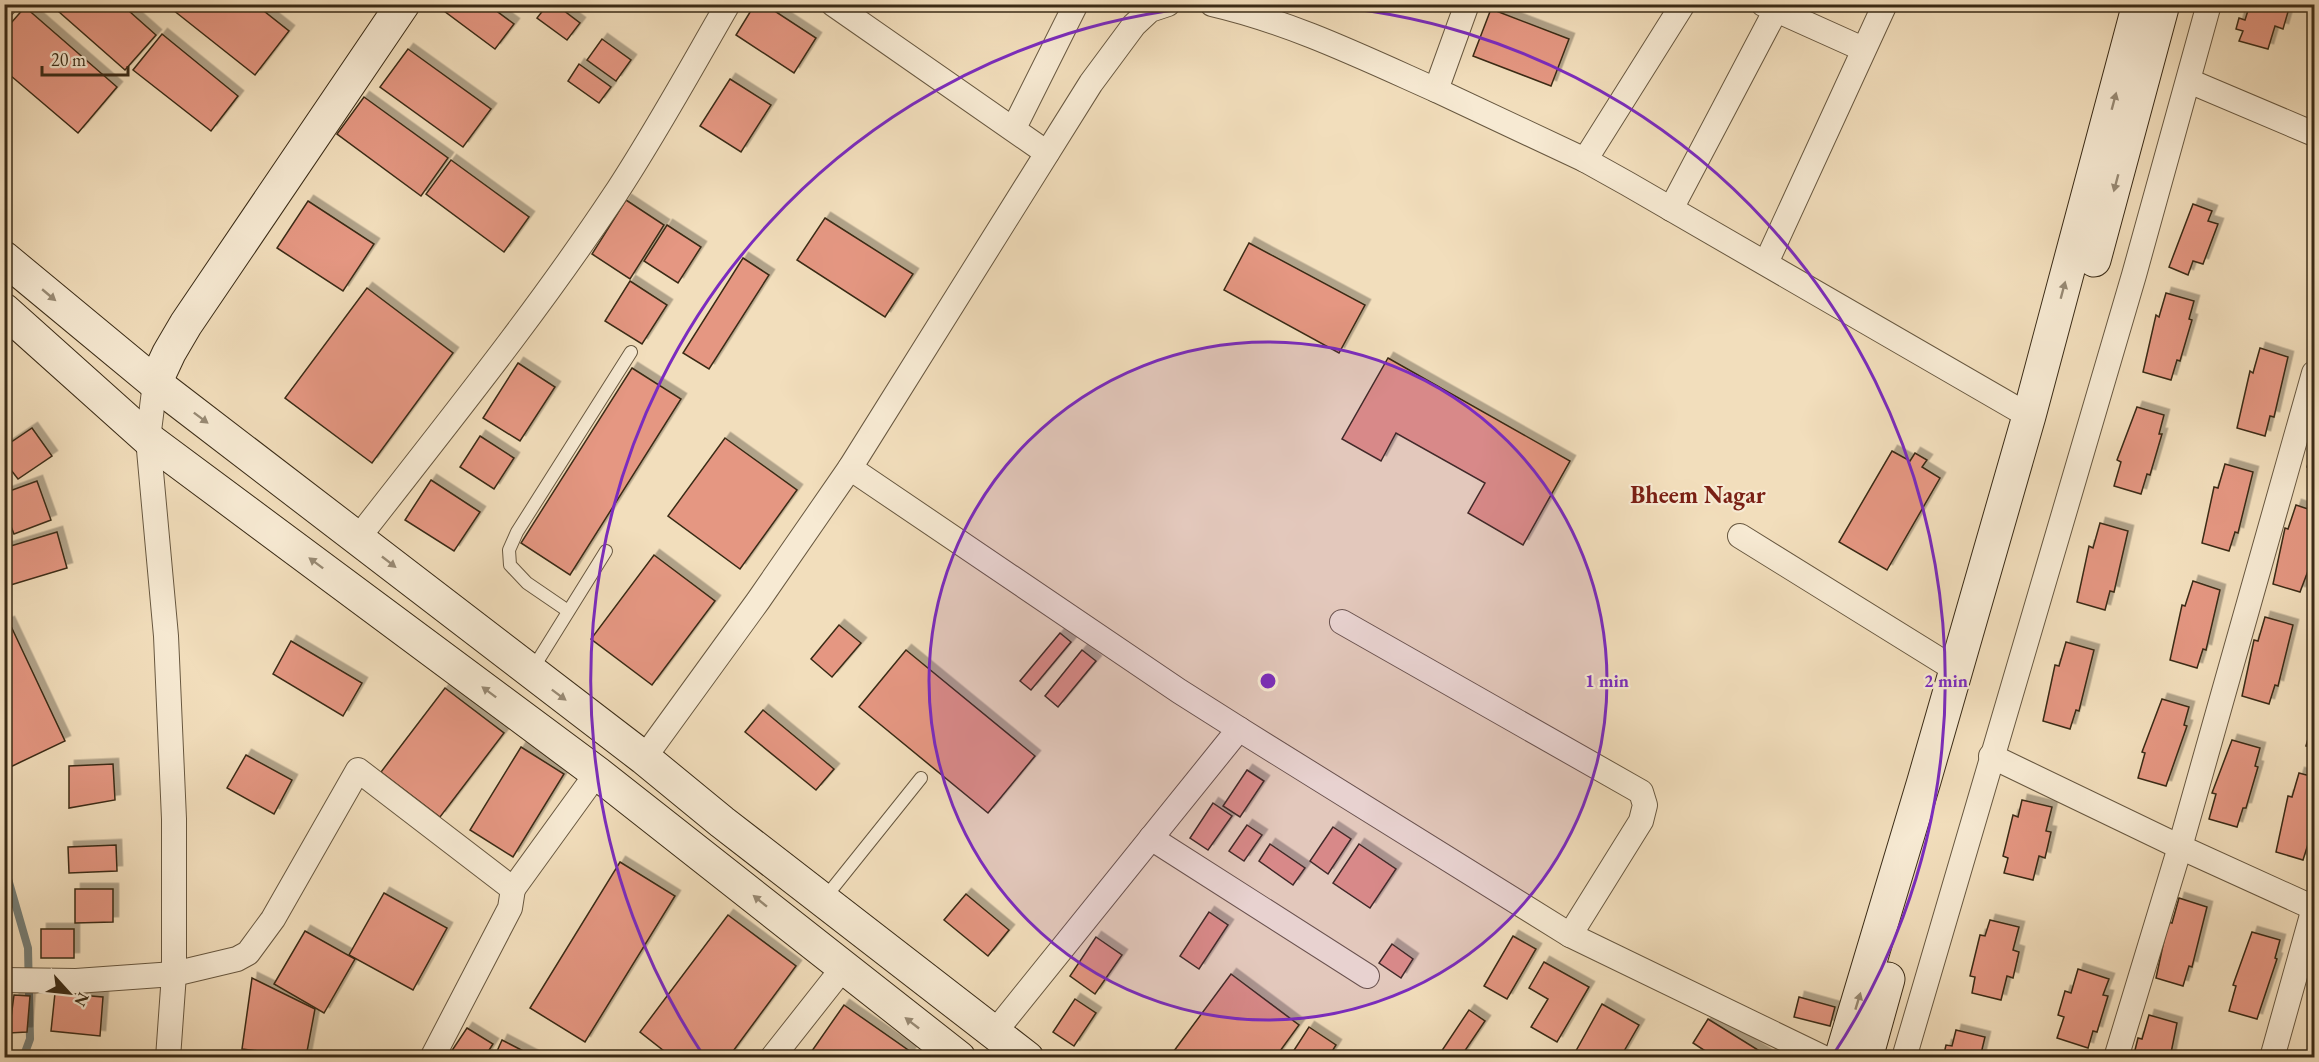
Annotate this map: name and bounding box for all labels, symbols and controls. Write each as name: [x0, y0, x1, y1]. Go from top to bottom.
scale bar: [42, 39, 128, 77]
text: 20 m: [51, 48, 86, 71]
one-way arrow: [2110, 92, 2119, 110]
one-way arrow: [2111, 174, 2120, 192]
one-way arrow: [2059, 280, 2068, 298]
one-way arrow: [41, 288, 56, 301]
one-way arrow: [192, 412, 208, 424]
district label: Bheem Nagar: [1630, 479, 1766, 511]
one-way arrow: [381, 556, 396, 568]
one-way arrow: [308, 557, 324, 569]
text: 1 min: [1585, 669, 1629, 692]
text: 2 min: [1924, 669, 1968, 692]
centre of rings: [1258, 671, 1278, 691]
one-way arrow: [481, 686, 497, 698]
one-way arrow: [551, 689, 567, 701]
one-way arrow: [752, 896, 767, 908]
north arrow: [39, 963, 99, 1023]
text: N: [70, 989, 94, 1010]
one-way arrow: [1854, 992, 1863, 1010]
one-way arrow: [905, 1017, 920, 1029]

